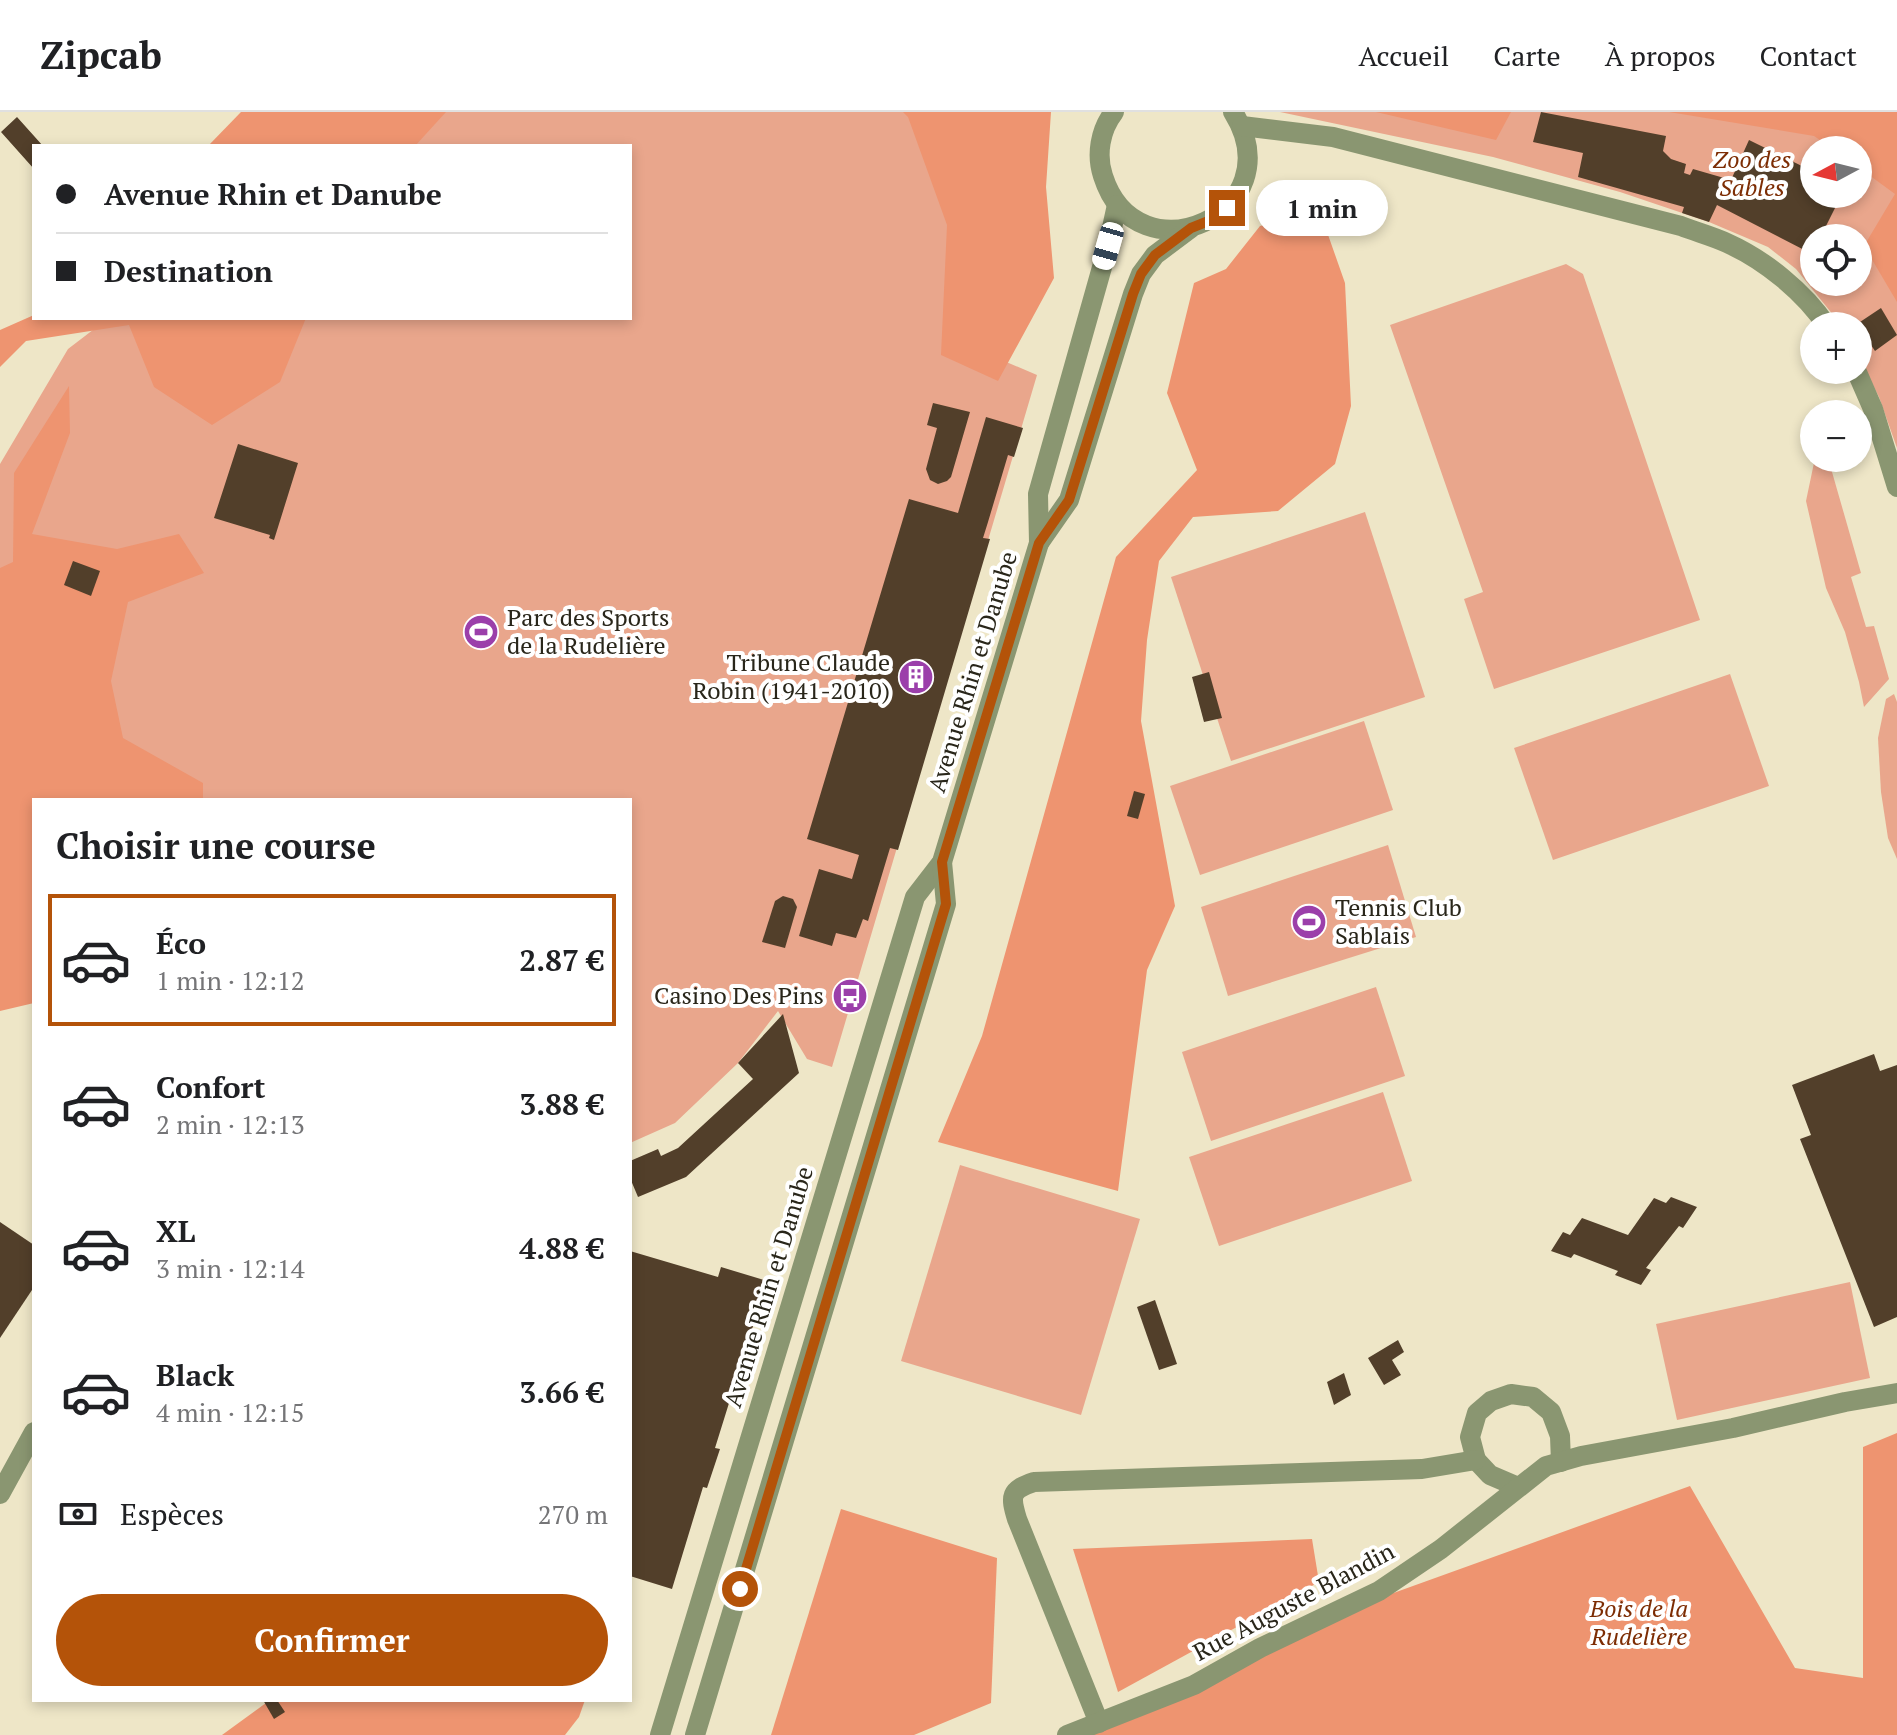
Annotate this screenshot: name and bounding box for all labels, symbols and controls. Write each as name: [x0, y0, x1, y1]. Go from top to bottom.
text: Zipcab: [40, 30, 162, 80]
text: Accueil: [1359, 37, 1449, 74]
text: Carte: [1493, 37, 1561, 74]
text: À propos: [1605, 37, 1716, 74]
text: Contact: [1760, 37, 1857, 74]
north arrow: [1800, 136, 1872, 208]
map controls: [1800, 136, 1872, 472]
park label: Zoo des Sables: [1713, 143, 1791, 203]
text: Avenue Rhin et Danube: [104, 174, 442, 214]
callout: 1 min: [1255, 180, 1387, 236]
route end: [1209, 190, 1245, 226]
text: 1 min: [1286, 191, 1358, 225]
car: [1090, 220, 1126, 272]
button: locate: [1800, 224, 1872, 296]
text: Destination: [104, 251, 273, 291]
button: +: [1800, 312, 1872, 384]
button: −: [1800, 400, 1872, 472]
street label: Avenue Rhin et Danube: [920, 547, 1024, 796]
place label: Parc des Sports de la Rudelière: [507, 601, 669, 661]
sports icon: Parc des Sports de la Rudelière: [462, 613, 500, 651]
place label: Tribune Claude Robin (1941-2010): [693, 646, 890, 706]
building icon: Tribune Claude Robin (1941-2010): [897, 658, 935, 696]
text: Choisir une course: [56, 822, 376, 869]
place label: Tennis Club Sablais: [1335, 891, 1462, 951]
sports icon: Tennis Club Sablais: [1290, 903, 1328, 941]
text: Éco: [156, 923, 206, 963]
icon: car: [60, 924, 132, 996]
text: 2.87 €: [519, 940, 604, 980]
text: 1 min · 12:12: [156, 963, 305, 997]
bus stop icon: Casino Des Pins: [831, 977, 869, 1015]
place label: Casino Des Pins: [654, 979, 824, 1011]
text: Confort: [156, 1067, 266, 1107]
icon: car: [60, 1068, 132, 1140]
text: 3.88 €: [519, 1084, 604, 1124]
text: 2 min · 12:13: [156, 1107, 305, 1141]
street label: Avenue Rhin et Danube: [716, 1162, 820, 1411]
text: XL: [156, 1211, 195, 1251]
icon: car: [60, 1212, 132, 1284]
text: 4.88 €: [519, 1228, 604, 1268]
text: 3 min · 12:14: [156, 1251, 305, 1285]
text: Black: [156, 1355, 234, 1395]
icon: car: [60, 1356, 132, 1428]
text: 3.66 €: [519, 1372, 604, 1412]
text: 4 min · 12:15: [156, 1395, 305, 1429]
icon: cash: [56, 1492, 100, 1536]
text: Espèces: [120, 1494, 224, 1534]
text: 270 m: [538, 1497, 608, 1531]
street label: Rue Auguste Blandin: [1187, 1535, 1400, 1668]
route start: [722, 1571, 758, 1607]
park label: Bois de la Rudelière: [1589, 1592, 1688, 1652]
button: Confirmer: [56, 1594, 608, 1686]

